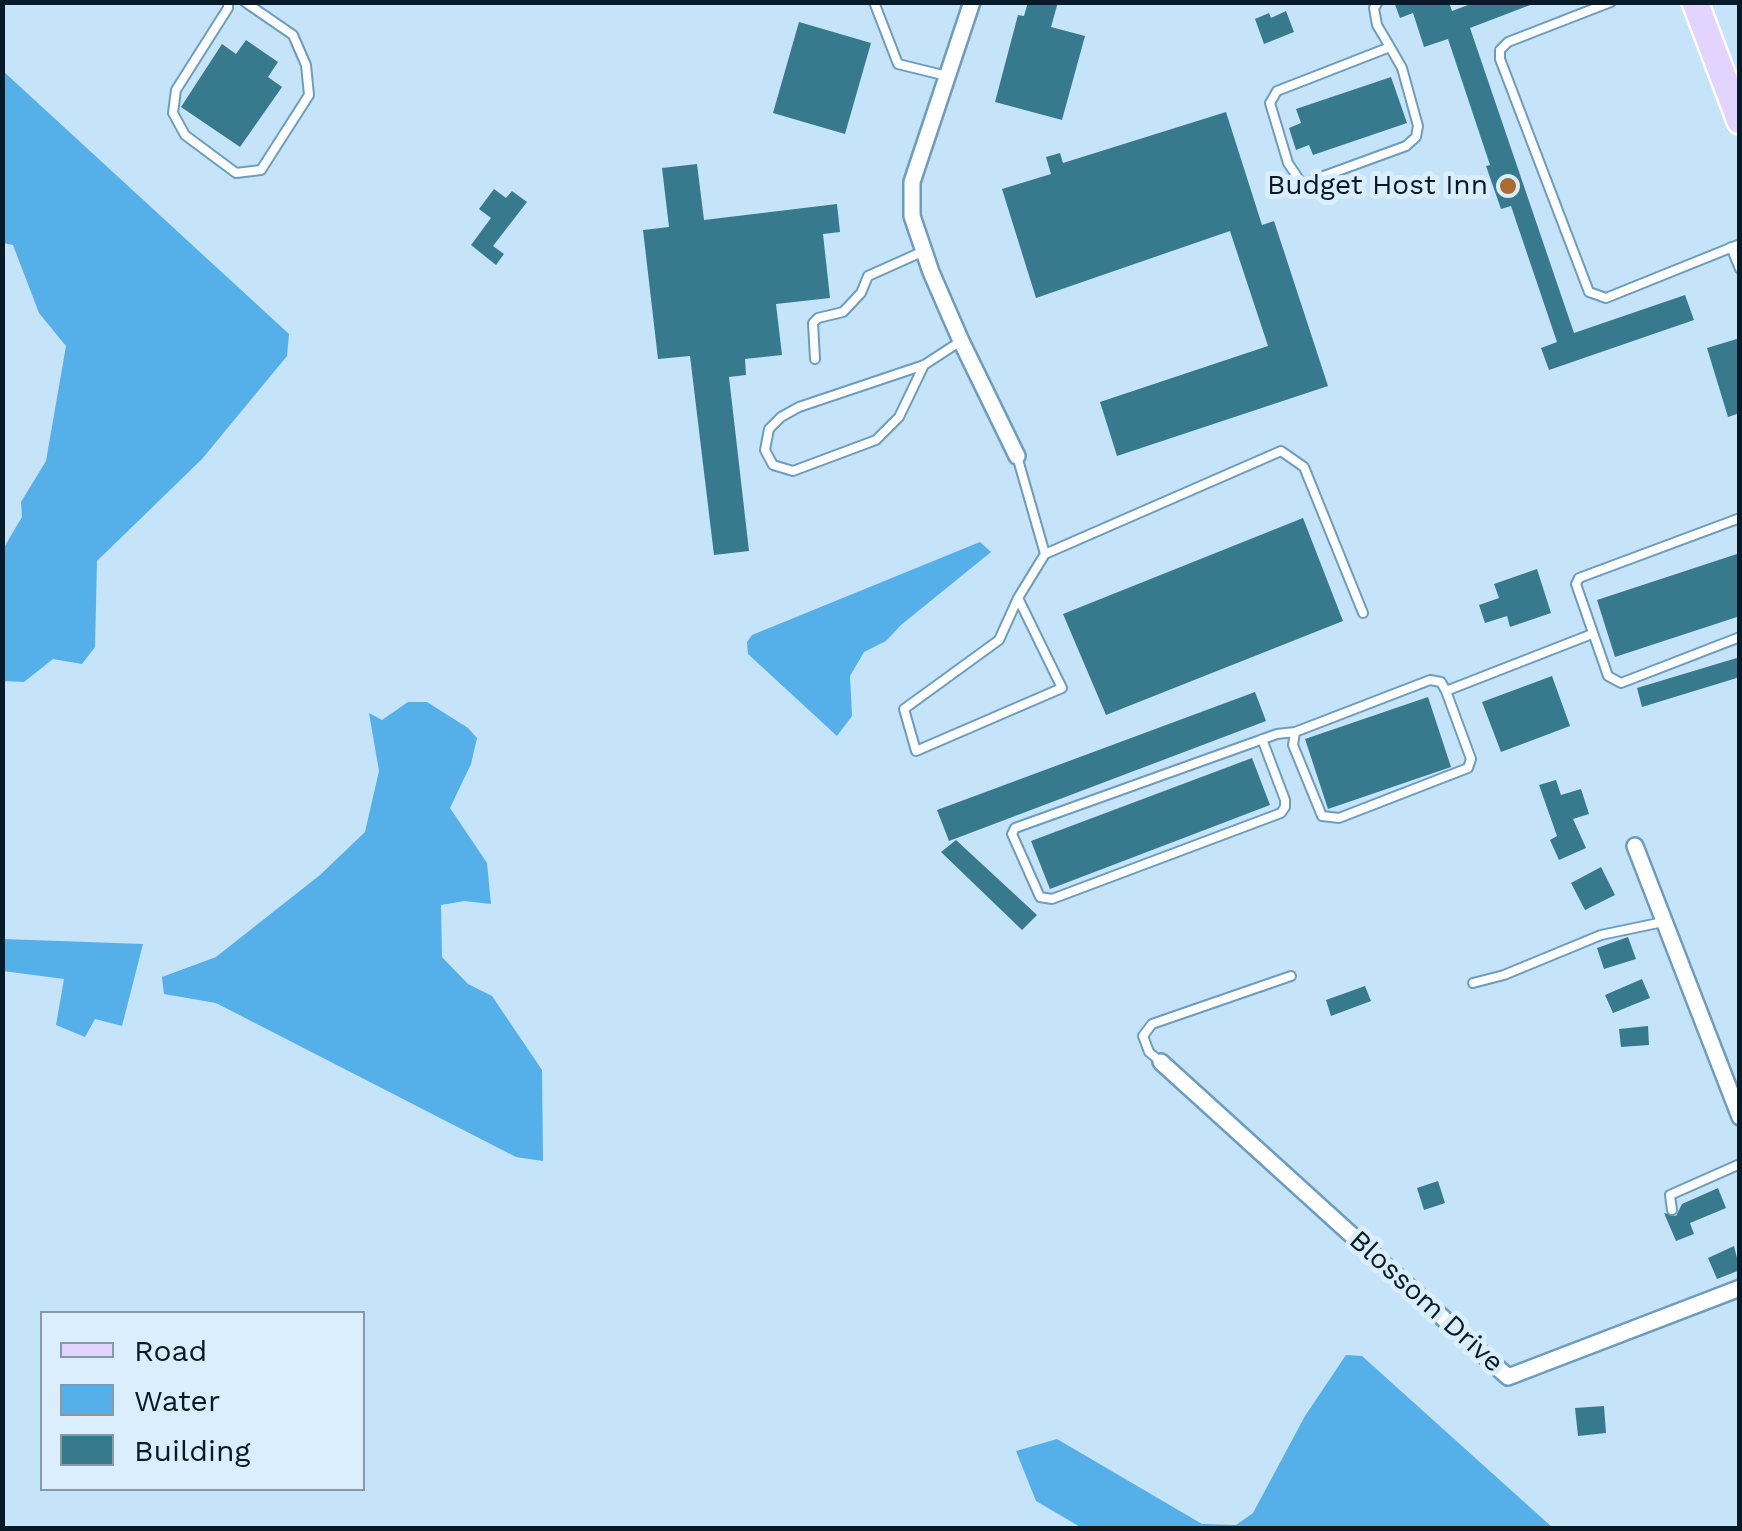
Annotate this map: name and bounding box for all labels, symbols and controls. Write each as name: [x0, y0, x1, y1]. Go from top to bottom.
place label: Budget Host Inn: [1267, 169, 1488, 203]
marker: Budget Host Inn: [1497, 175, 1519, 197]
street label: Blossom Drive: [1342, 1224, 1510, 1380]
legend: [40, 1311, 365, 1491]
text: Road: [134, 1333, 207, 1368]
text: Water: [134, 1383, 220, 1418]
text: Building: [134, 1433, 251, 1468]

